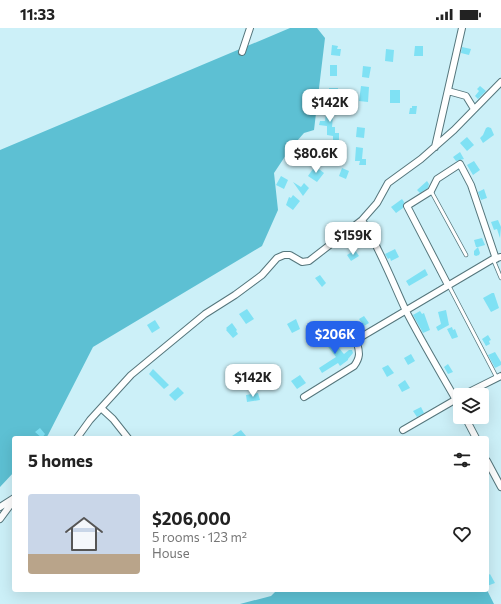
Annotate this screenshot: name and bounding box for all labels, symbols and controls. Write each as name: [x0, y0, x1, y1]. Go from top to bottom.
text: 11:33: [20, 5, 55, 23]
pin: $142K: [302, 89, 358, 123]
text: $142K: [311, 94, 349, 110]
pin: $80.6K: [283, 140, 349, 174]
text: $80.6K: [294, 145, 338, 161]
pin: $159K: [325, 222, 381, 256]
text: $159K: [334, 227, 372, 243]
pin: $206K: [307, 321, 363, 355]
text: $206K: [315, 326, 355, 342]
pin: $142K: [225, 364, 281, 398]
text: $142K: [234, 369, 272, 385]
map controls: [453, 388, 489, 424]
button: layers: [453, 388, 489, 424]
icon: filters: [451, 449, 473, 471]
text: 5 homes: [28, 450, 93, 471]
text: $206,000: [152, 508, 231, 529]
icon: home: [60, 510, 108, 558]
icon: heart: [451, 523, 473, 545]
text: 5 rooms · 123 m²: [152, 529, 247, 545]
text: House: [152, 545, 190, 561]

